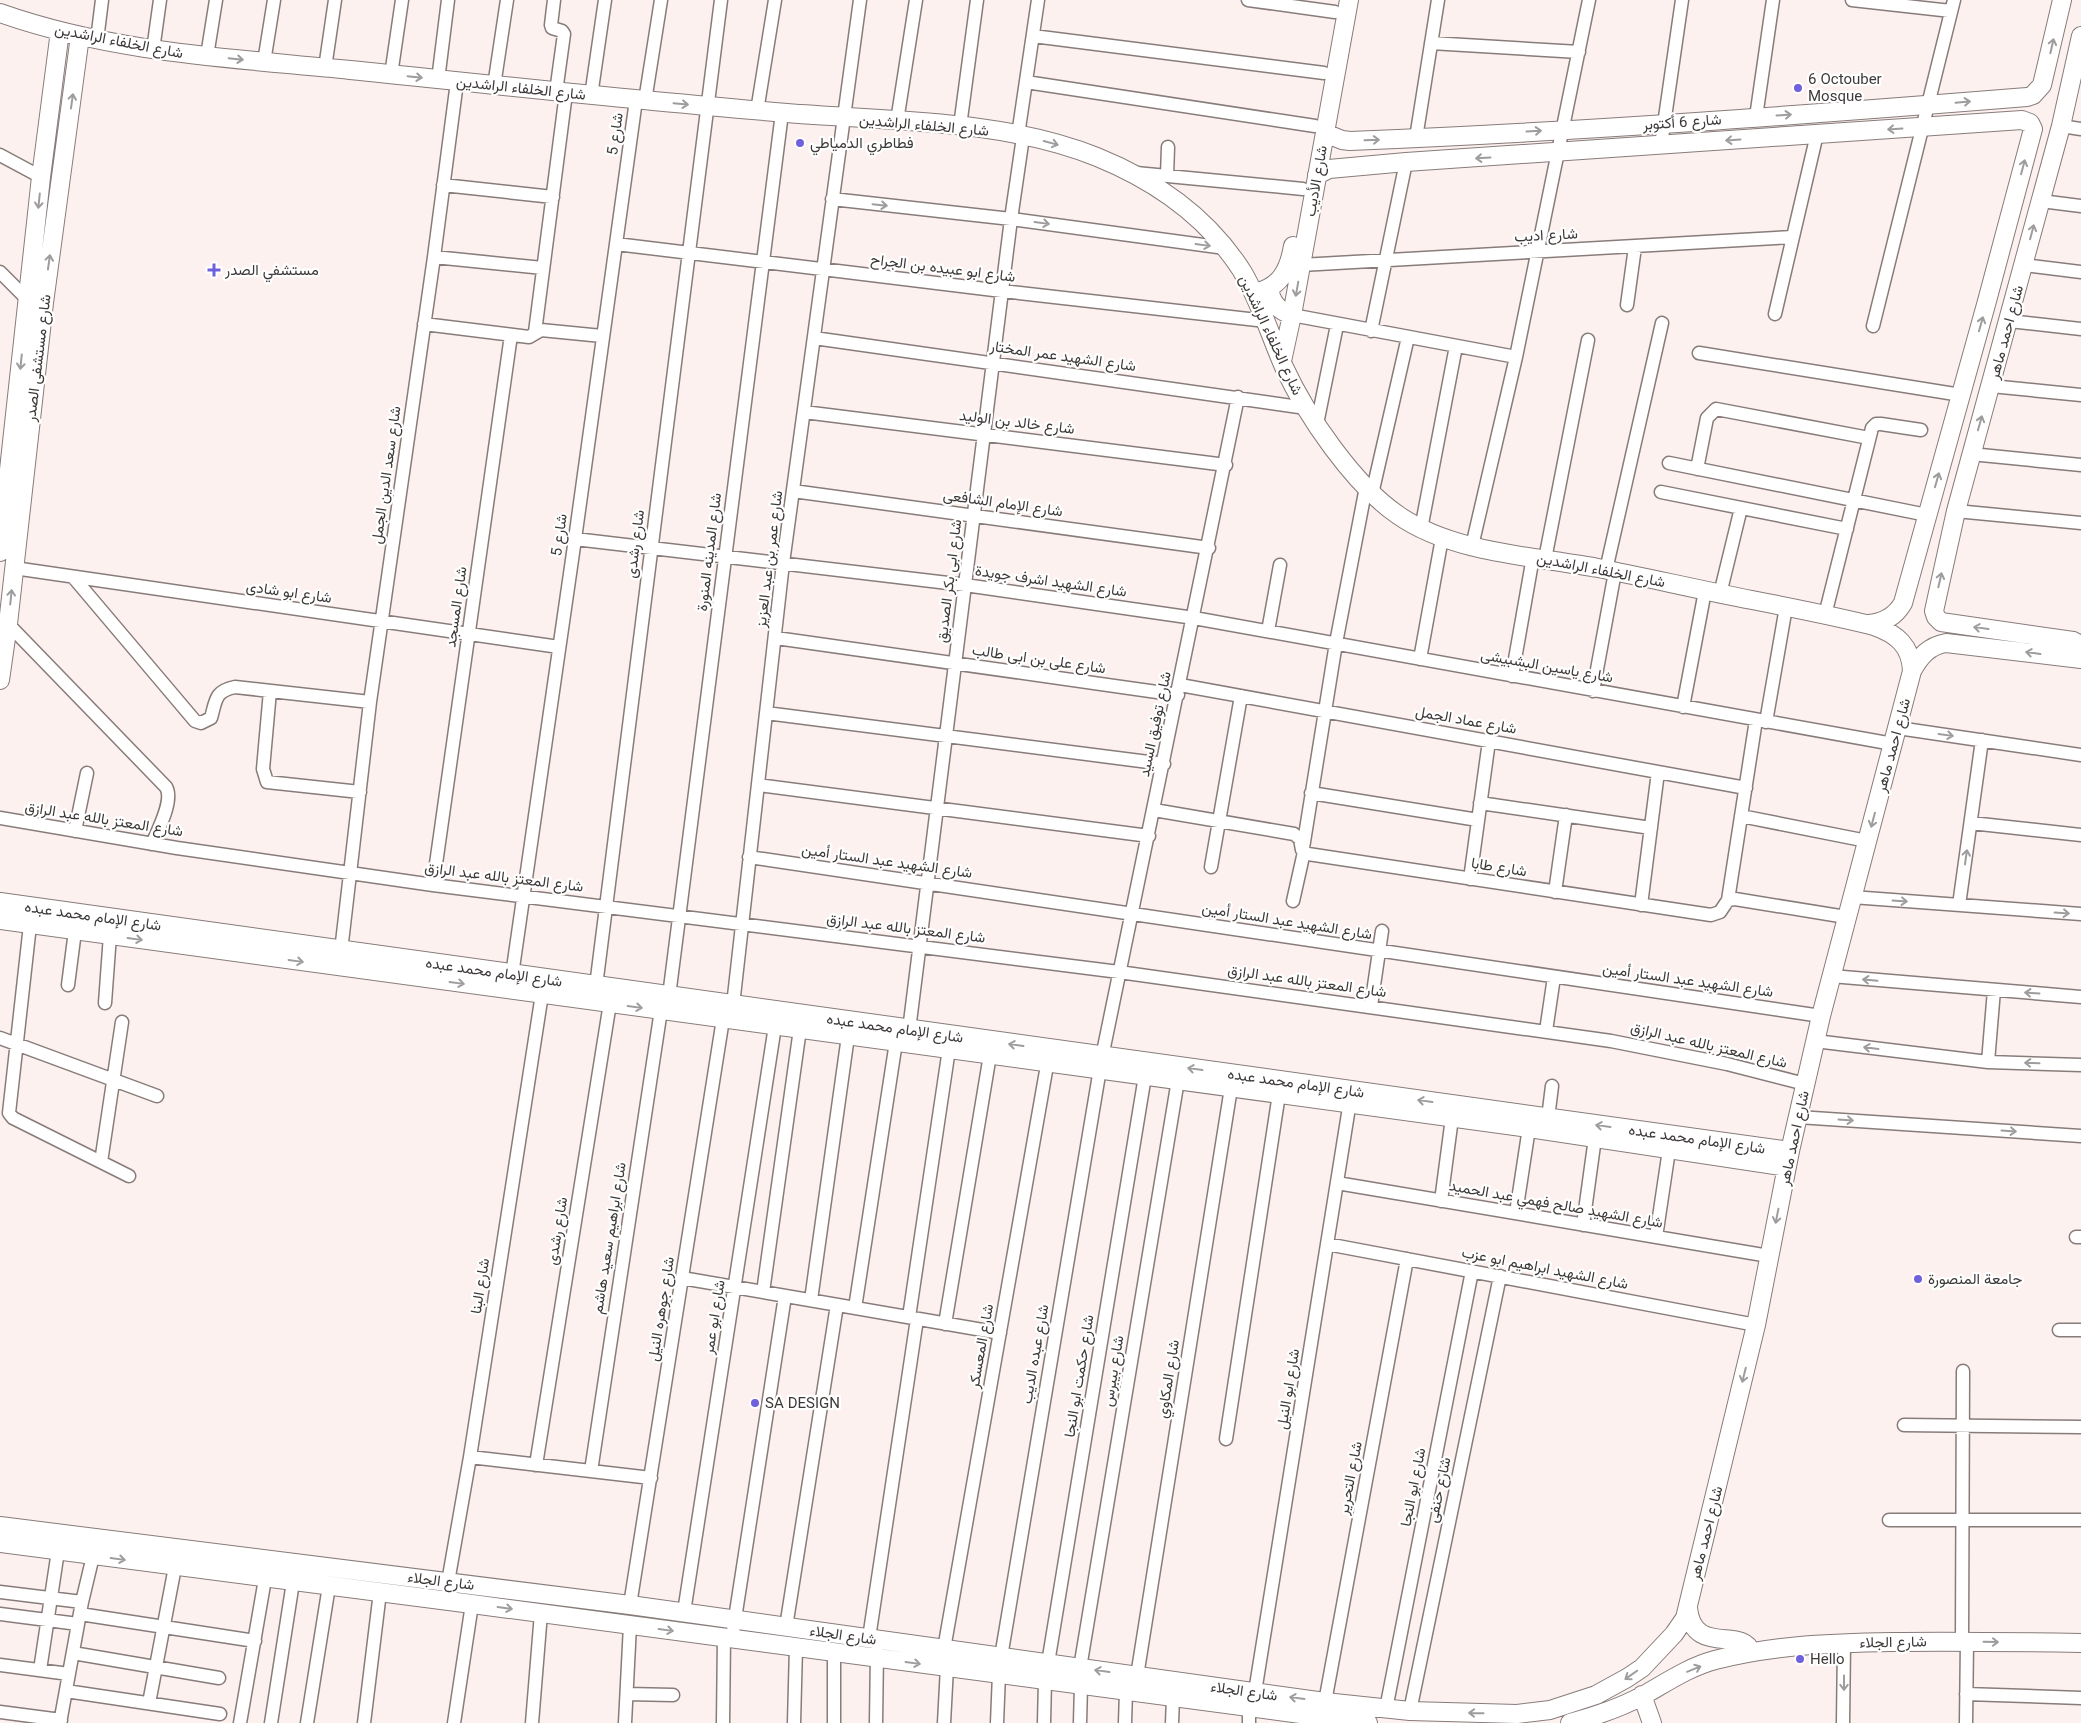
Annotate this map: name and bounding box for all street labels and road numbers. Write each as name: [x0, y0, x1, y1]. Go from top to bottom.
street label: شارع الخلفاء الراشدين: [53, 19, 185, 66]
street label: شارع الخلفاء الراشدين: [455, 71, 587, 108]
street label: شارع الخلفاء الراشدين: [858, 109, 990, 144]
street label: شارع 6 أكتوبر: [1641, 109, 1723, 138]
street label: شارع 5: [602, 111, 631, 157]
street label: شارع الأديب: [1300, 144, 1335, 219]
street label: شارع اديب: [1514, 223, 1579, 250]
street label: شارع ابو عبيده بن الجراح: [869, 249, 1017, 290]
street label: شارع الخلفاء الراشدين: [1232, 272, 1308, 400]
street label: شارع احمد ماهر: [1984, 283, 2031, 383]
street label: شارع مستشفى الصدر: [20, 293, 59, 424]
street label: شارع الشهيد عمر المختار: [987, 336, 1137, 379]
street label: شارع سعد الدين الجمل: [366, 405, 409, 546]
street label: شارع خالد بن الوليد: [958, 405, 1076, 442]
street label: شارع الإمام الشافعى: [941, 485, 1064, 524]
street label: شارع عمر بن عبد العزيز: [751, 489, 790, 630]
street label: شارع المدينه المنورة: [692, 491, 729, 613]
street label: شارع رشدى: [621, 509, 652, 580]
street label: شارع 5: [546, 512, 575, 558]
street label: شارع ابى بكر الصديق: [932, 518, 969, 644]
street label: شارع الخلفاء الراشدين: [1535, 548, 1667, 595]
street label: شارع الشهيد اشرف جويدة: [973, 560, 1128, 605]
street label: شارع المسجد: [440, 565, 475, 649]
street label: شارع ابو شادى: [244, 576, 333, 611]
street label: شارع على بن ابى طالب: [970, 640, 1107, 681]
street label: شارع ياسين البشبيشى: [1479, 645, 1615, 690]
street label: شارع توفيق السيد: [1134, 669, 1179, 779]
street label: شارع احمد ماهر: [1871, 696, 1918, 796]
street label: شارع عماد الجمل: [1413, 701, 1518, 742]
street label: شارع المعتز بالله عبد الرازق: [23, 797, 185, 844]
street label: شارع الشهيد عبد الستار أمين: [800, 839, 974, 886]
street label: شارع طابا: [1469, 853, 1529, 884]
street label: شارع المعتز بالله عبد الرازق: [423, 857, 585, 900]
street label: شارع الإمام محمد عبده: [23, 897, 163, 938]
street label: شارع الشهيد عبد الستار أمين: [1200, 898, 1374, 947]
street label: شارع المعتز بالله عبد الرازق: [825, 908, 987, 951]
street label: شارع الإمام محمد عبده: [424, 953, 564, 994]
street label: شارع الشهيد عبد الستار أمين: [1601, 958, 1775, 1005]
street label: شارع المعتز بالله عبد الرازق: [1226, 960, 1388, 1005]
street label: شارع الإمام محمد عبده: [825, 1009, 965, 1050]
street label: شارع المعتز بالله عبد الرازق: [1628, 1017, 1789, 1076]
street label: شارع الإمام محمد عبده: [1226, 1064, 1366, 1105]
street label: شارع احمد ماهر: [1774, 1089, 1817, 1189]
street label: شارع الإمام محمد عبده: [1627, 1120, 1767, 1161]
street label: شارع ابراهيم سعيد هاشم: [587, 1161, 634, 1316]
street label: شارع الشهيد صالح فهمي عبد الحميد: [1447, 1175, 1665, 1236]
street label: شارع رشدى: [542, 1195, 575, 1267]
street label: شارع الشهيد ابراهيم ابو عزب: [1459, 1242, 1630, 1297]
street label: شارع جوهره النيل: [643, 1255, 682, 1363]
street label: شارع البنا: [466, 1257, 497, 1316]
street label: شارع ابو عمر: [698, 1278, 733, 1357]
street label: شارع المعسكر: [964, 1302, 1001, 1391]
street label: شارع عبده الديب: [1016, 1303, 1057, 1406]
street label: شارع حكمت ابو النجا: [1059, 1313, 1102, 1439]
street label: شارع بيبرس: [1098, 1334, 1131, 1408]
street label: شارع المكاوي: [1152, 1338, 1187, 1420]
street label: شارع ابو النيل: [1272, 1347, 1307, 1431]
street label: شارع التحرير: [1333, 1439, 1370, 1518]
street label: شارع ابو النجا: [1396, 1446, 1433, 1529]
street label: شارع حنفى: [1422, 1455, 1459, 1525]
street label: شارع احمد ماهر: [1684, 1484, 1730, 1584]
street label: شارع الجلاء: [406, 1567, 476, 1598]
street label: شارع الجلاء: [808, 1620, 878, 1653]
street label: شارع الجلاء: [1859, 1631, 1927, 1656]
street label: شارع الجلاء: [1209, 1676, 1279, 1709]

